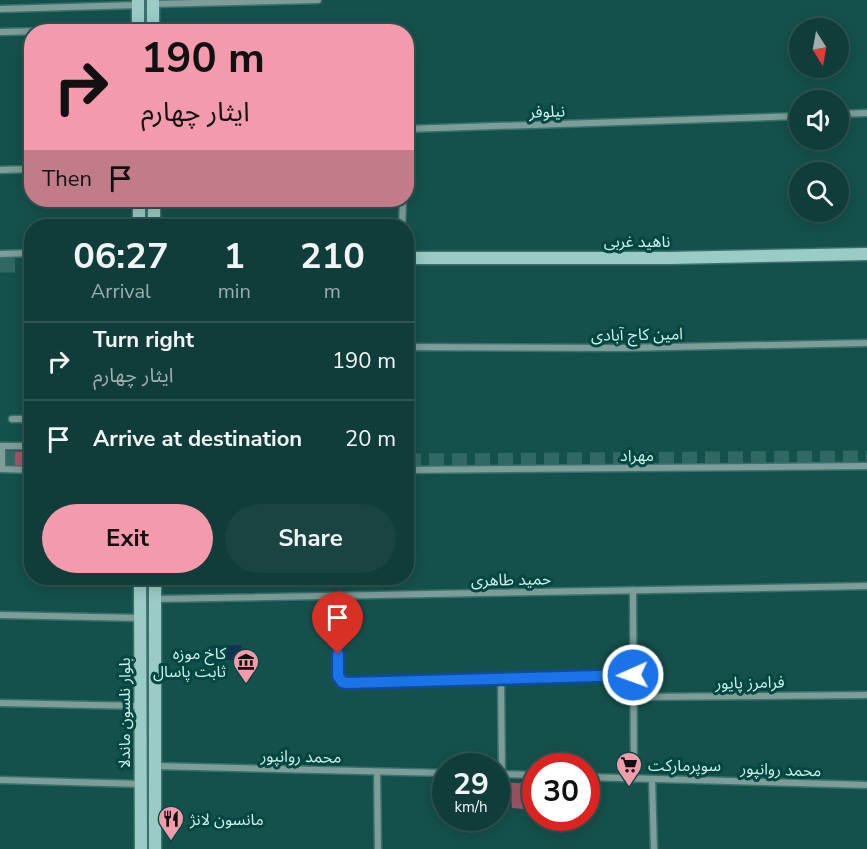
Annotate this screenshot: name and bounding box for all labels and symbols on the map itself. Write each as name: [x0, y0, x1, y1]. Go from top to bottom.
north arrow: [789, 18, 849, 78]
street label: نیلوفر: [528, 100, 565, 124]
street label: ناهید غربی: [604, 231, 670, 253]
street label: امین کاج آبادی: [591, 323, 683, 348]
street label: مهراد: [620, 445, 654, 467]
street label: حمید طاهری: [471, 568, 551, 592]
pin: [312, 592, 363, 654]
place label: کاخ موزه ثابت پاسال: [153, 643, 226, 683]
position arrow: [601, 643, 665, 707]
museum icon: کاخ موزه ثابت پاسال: [231, 647, 261, 685]
street label: بلوار نلسون ماندلا: [114, 658, 136, 768]
street label: فرامرز پایور: [714, 671, 785, 695]
street label: محمد روانپور: [259, 745, 342, 769]
supermarket icon: سوپرمارکت: [614, 750, 644, 788]
speed limit sign: 30: [522, 753, 600, 831]
place label: سوپرمارکت: [648, 755, 721, 777]
street label: محمد روانپور: [739, 758, 822, 782]
restaurant icon: مانسون لانژ: [156, 804, 186, 842]
place label: مانسون لانژ: [189, 809, 264, 831]

